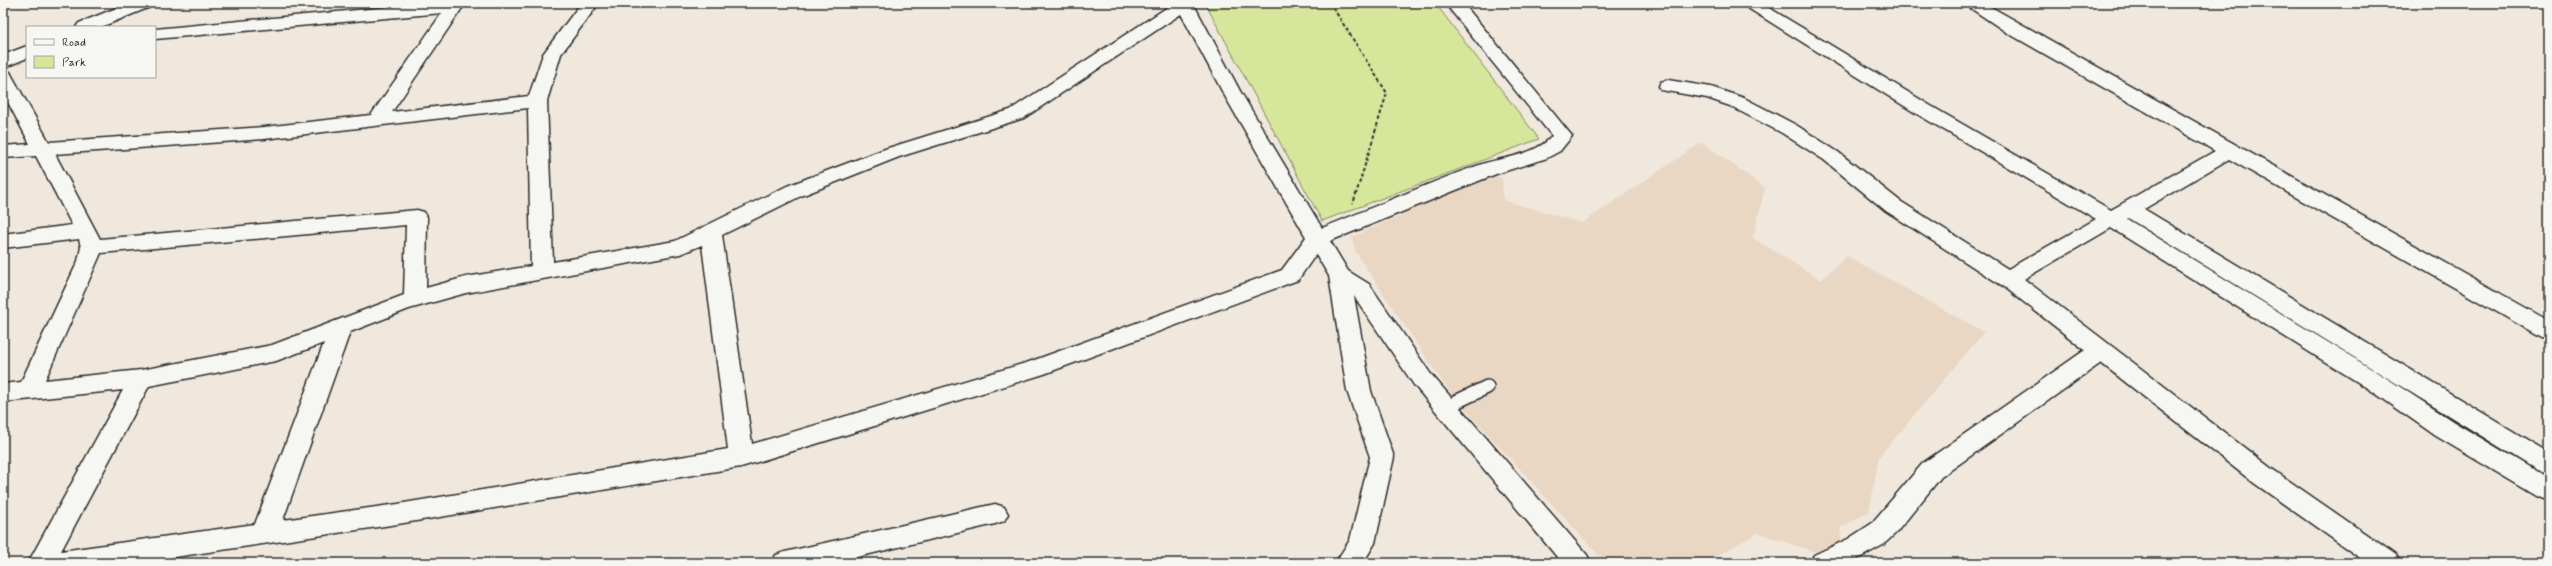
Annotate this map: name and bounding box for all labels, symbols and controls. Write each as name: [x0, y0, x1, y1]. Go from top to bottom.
legend: [26, 26, 156, 78]
text: Road: [62, 35, 86, 51]
text: Park: [62, 55, 86, 71]

